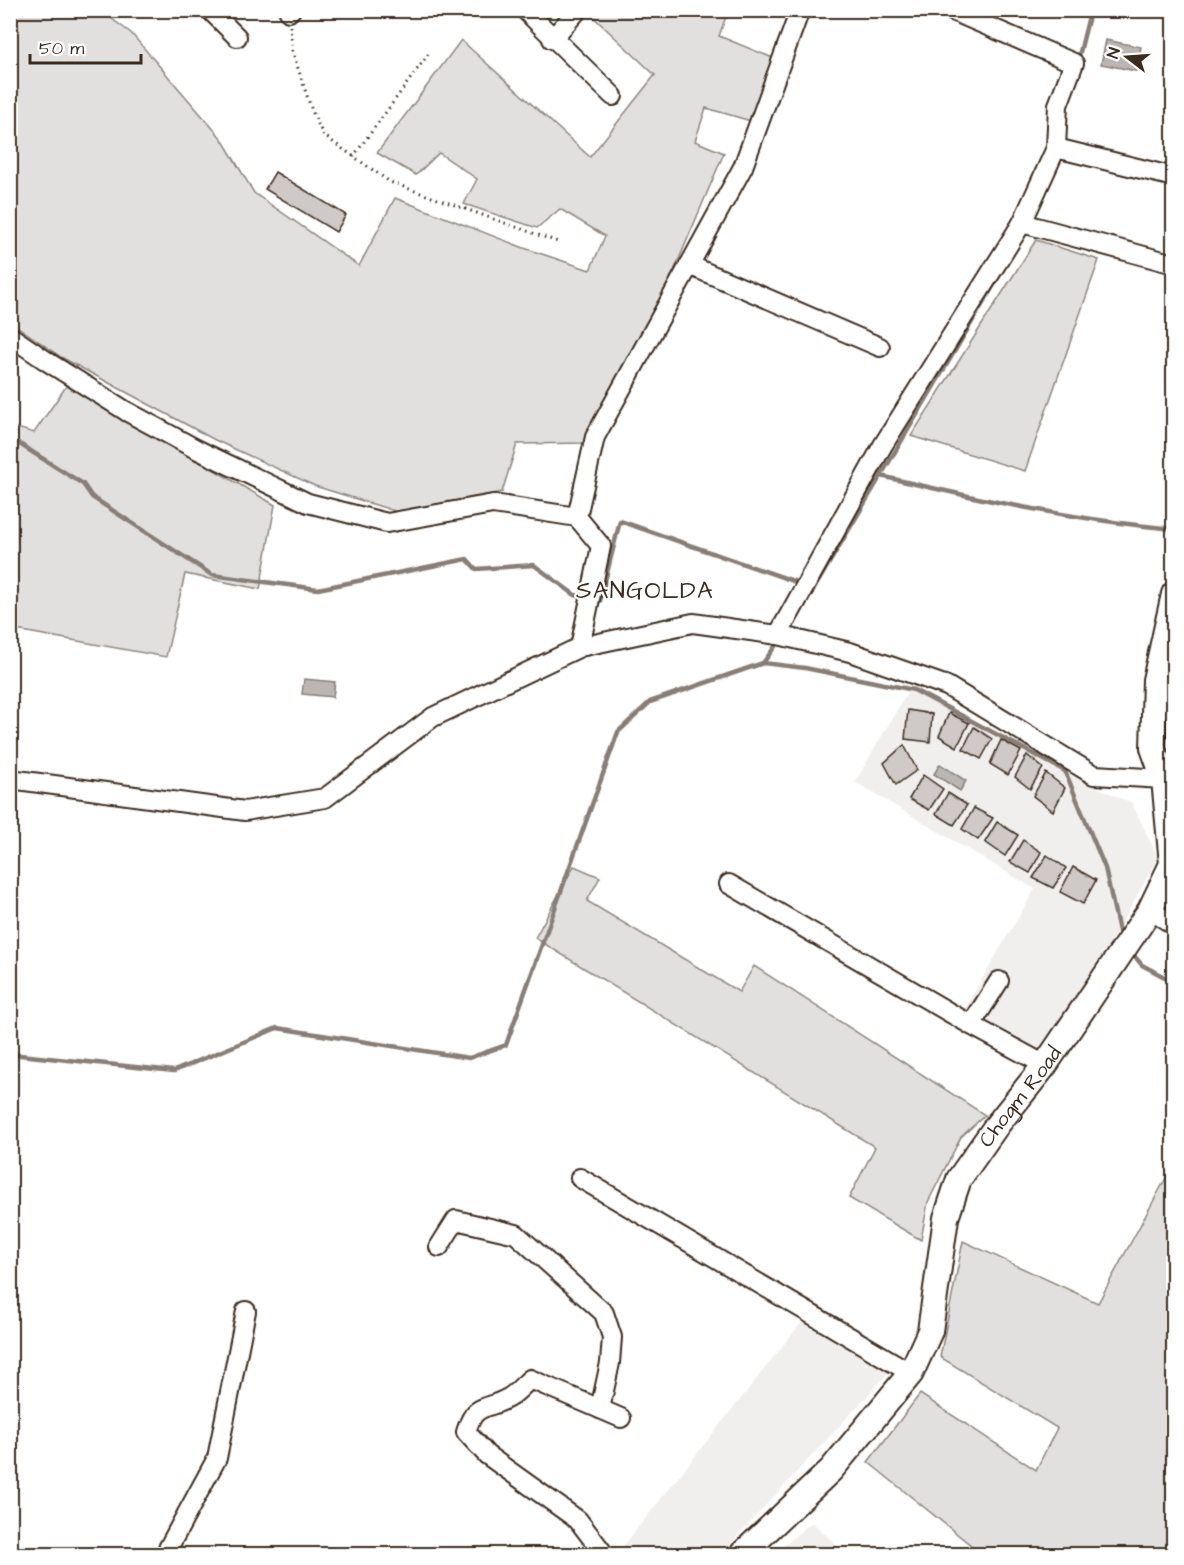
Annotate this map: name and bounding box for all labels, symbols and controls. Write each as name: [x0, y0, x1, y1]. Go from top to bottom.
scale bar: [30, 27, 141, 65]
north arrow: [1097, 27, 1157, 87]
text: 50 m: [39, 36, 84, 61]
text: N: [1102, 45, 1126, 61]
district label: SANGOLDA: [576, 574, 714, 608]
street label: Chogm Road: [972, 1040, 1069, 1153]

